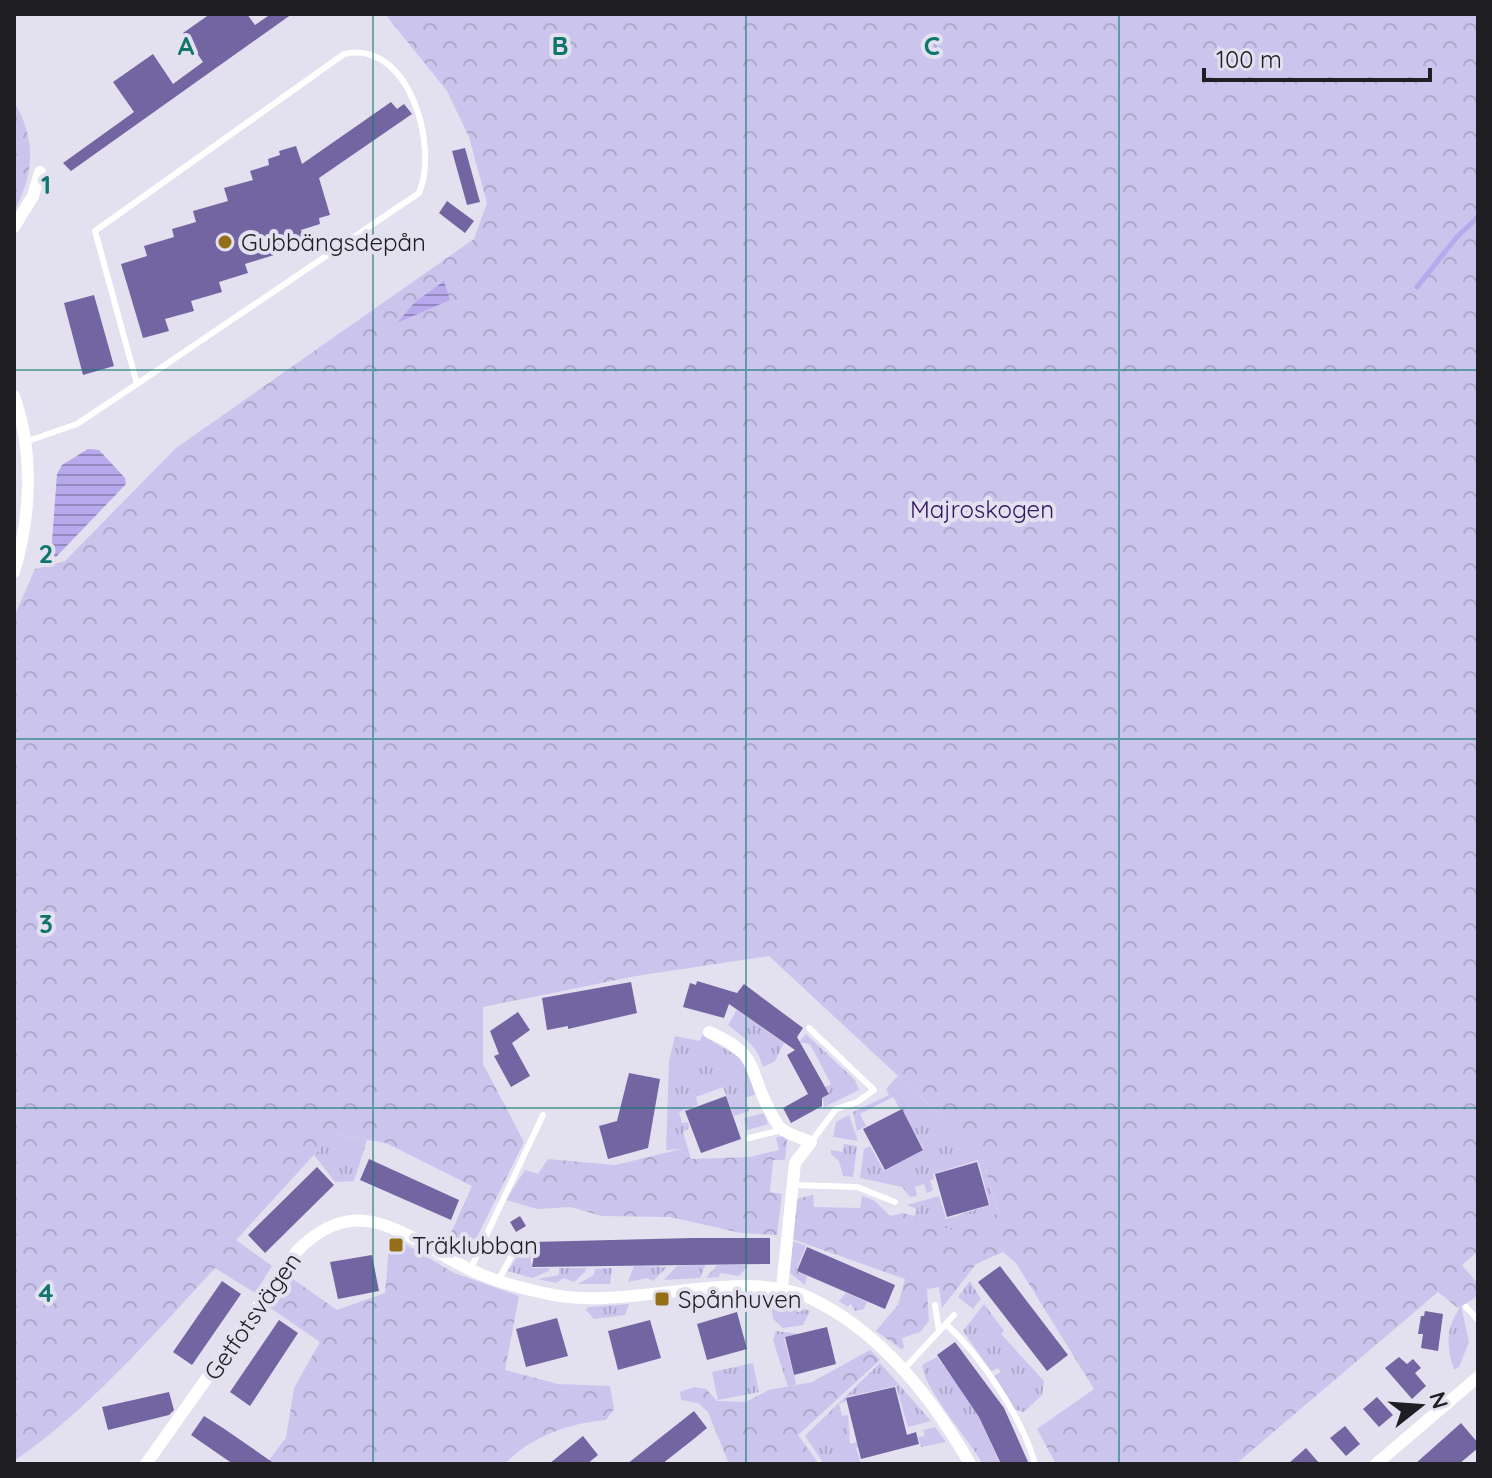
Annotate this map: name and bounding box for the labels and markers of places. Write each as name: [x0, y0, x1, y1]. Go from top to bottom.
place label: Gubbängsdepån: [241, 227, 426, 257]
marker: Gubbängsdepån: [216, 233, 234, 251]
place label: Träklubban: [412, 1230, 538, 1260]
marker: Träklubban: [387, 1236, 405, 1254]
place label: Spånhuven: [678, 1284, 802, 1314]
marker: Spånhuven: [653, 1290, 671, 1308]

